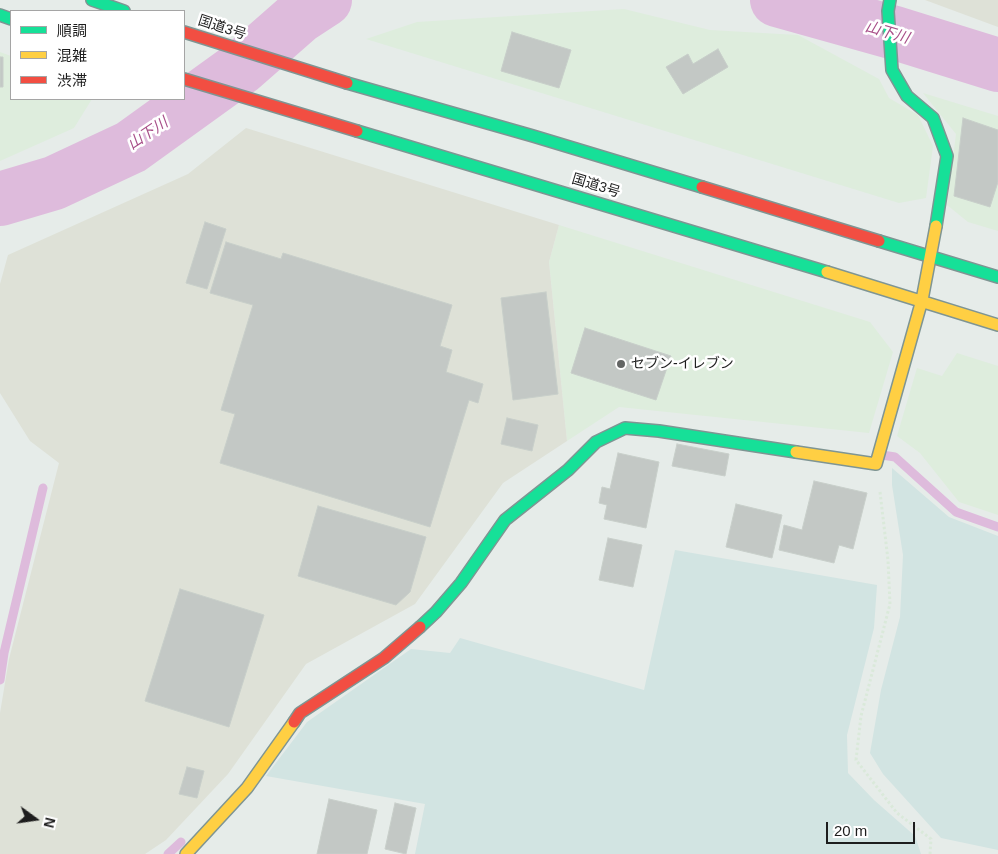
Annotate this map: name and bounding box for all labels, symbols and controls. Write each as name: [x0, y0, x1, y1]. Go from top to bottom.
legend: [10, 10, 185, 100]
street label: 国道3号: [196, 12, 248, 44]
water label: 山下川: [863, 18, 911, 48]
text: 順調: [57, 22, 87, 39]
text: 混雑: [57, 47, 87, 64]
text: 渋滞: [57, 72, 87, 89]
water label: 山下川: [124, 114, 172, 154]
street label: 国道3号: [570, 171, 622, 201]
place label: セブン-イレブン: [631, 356, 734, 372]
marker: セブン-イレブン: [615, 358, 627, 370]
north arrow: [10, 794, 60, 844]
scale bar: [828, 812, 917, 844]
text: N: [41, 816, 59, 829]
text: 20 m: [834, 822, 867, 839]

